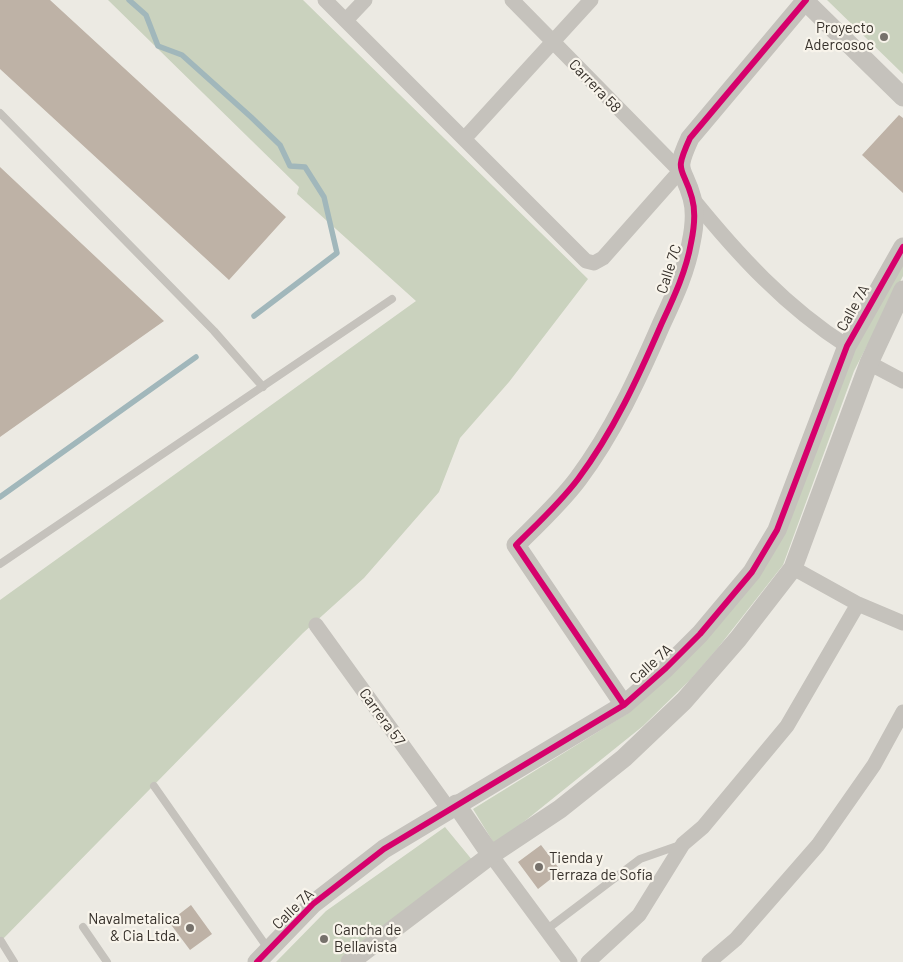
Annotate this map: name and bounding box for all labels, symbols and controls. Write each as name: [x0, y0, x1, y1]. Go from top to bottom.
place label: Proyecto Adercosoc: [804, 19, 874, 54]
marker: Proyecto Adercosoc: [878, 31, 890, 43]
street label: Carrera 58: [565, 56, 625, 116]
street label: Calle 7C: [653, 242, 685, 296]
street label: Calle 7A: [833, 281, 873, 335]
street label: Calle 7A: [626, 640, 676, 688]
street label: Carrera 57: [355, 685, 409, 749]
place label: Tienda y Terraza de Sofía: [549, 849, 653, 884]
marker: Tienda y Terraza de Sofía: [533, 861, 545, 873]
street label: Calle 7A: [268, 885, 318, 933]
place label: Navalmetalica & Cia Ltda.: [88, 910, 180, 945]
place label: Cancha de Bellavista: [334, 921, 401, 956]
marker: Navalmetalica & Cia Ltda.: [184, 922, 196, 934]
marker: Cancha de Bellavista: [318, 933, 330, 945]

